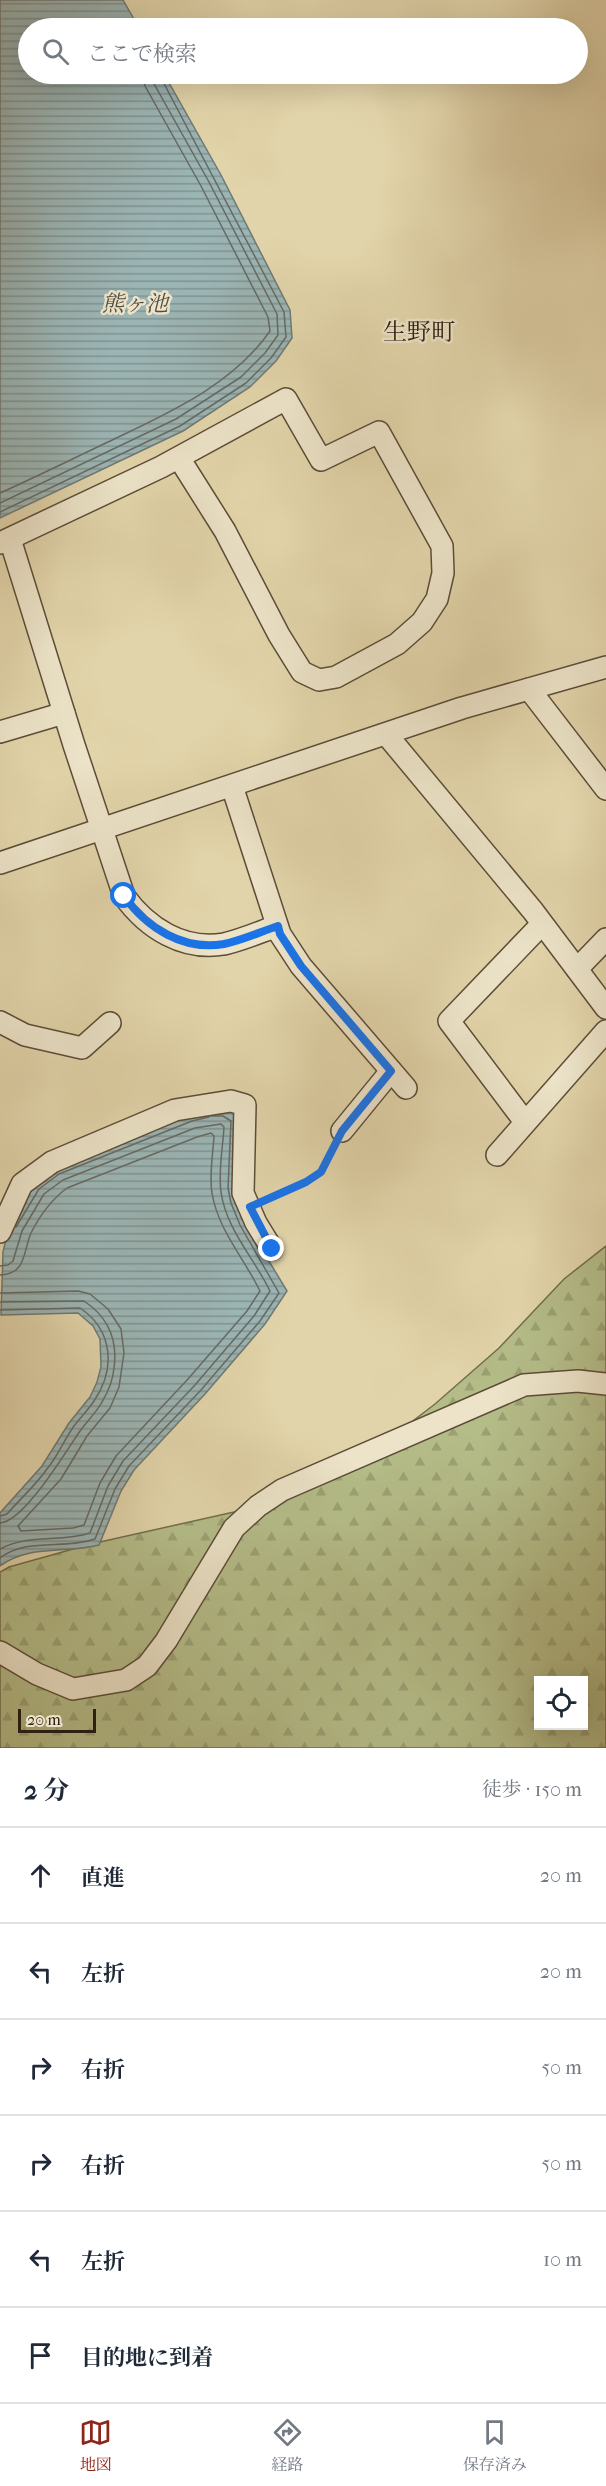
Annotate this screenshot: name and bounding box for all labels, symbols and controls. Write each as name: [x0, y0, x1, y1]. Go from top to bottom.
search box: [18, 18, 588, 84]
icon: search: [39, 35, 72, 68]
text: ここで検索: [87, 41, 197, 67]
water label: 熊ヶ池: [102, 291, 171, 317]
district label: 生野町: [383, 318, 455, 346]
route start: [110, 882, 136, 908]
route end: [258, 1235, 284, 1261]
map controls: [534, 1676, 588, 1730]
button: locate: [534, 1676, 588, 1730]
scale bar: [18, 1706, 96, 1734]
text: 20 m: [27, 1710, 61, 1729]
text: 2 分: [24, 1775, 69, 1806]
text: 徒歩 · 150 m: [482, 1778, 582, 1801]
icon: ahead: [24, 1859, 57, 1892]
text: 20 m: [540, 1864, 582, 1887]
text: 直進: [81, 1865, 125, 1891]
icon: left: [24, 1955, 57, 1988]
text: 20 m: [540, 1960, 582, 1983]
text: 左折: [81, 1961, 125, 1987]
icon: right: [24, 2051, 57, 2084]
text: 50 m: [541, 2056, 582, 2079]
text: 右折: [81, 2057, 125, 2083]
icon: right: [24, 2147, 57, 2180]
text: 50 m: [541, 2152, 582, 2175]
text: 右折: [81, 2153, 125, 2179]
icon: left: [24, 2243, 57, 2276]
text: 10 m: [543, 2248, 582, 2271]
text: 左折: [81, 2249, 125, 2275]
icon: arrive: [24, 2339, 57, 2372]
text: 目的地に到着: [81, 2345, 213, 2371]
tab: 地図: [79, 2416, 112, 2475]
tab: 経路: [271, 2416, 304, 2475]
tab: 保存済み: [463, 2416, 527, 2475]

